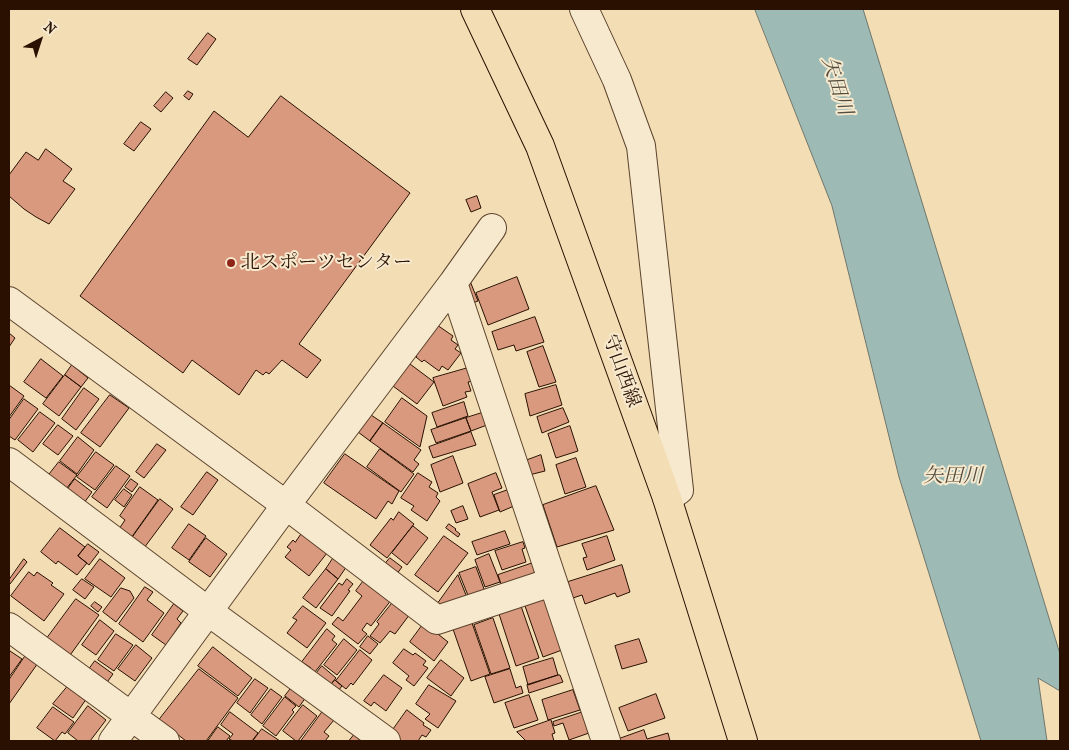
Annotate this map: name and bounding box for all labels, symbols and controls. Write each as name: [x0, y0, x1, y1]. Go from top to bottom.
north arrow: [15, 15, 65, 65]
text: N: [40, 18, 59, 38]
water label: 矢田川: [816, 54, 856, 118]
place label: 北スポーツセンター: [241, 252, 412, 274]
marker: 北スポーツセンター: [225, 257, 237, 269]
street label: 守山西線: [597, 331, 645, 411]
water label: 矢田川: [923, 465, 983, 489]

